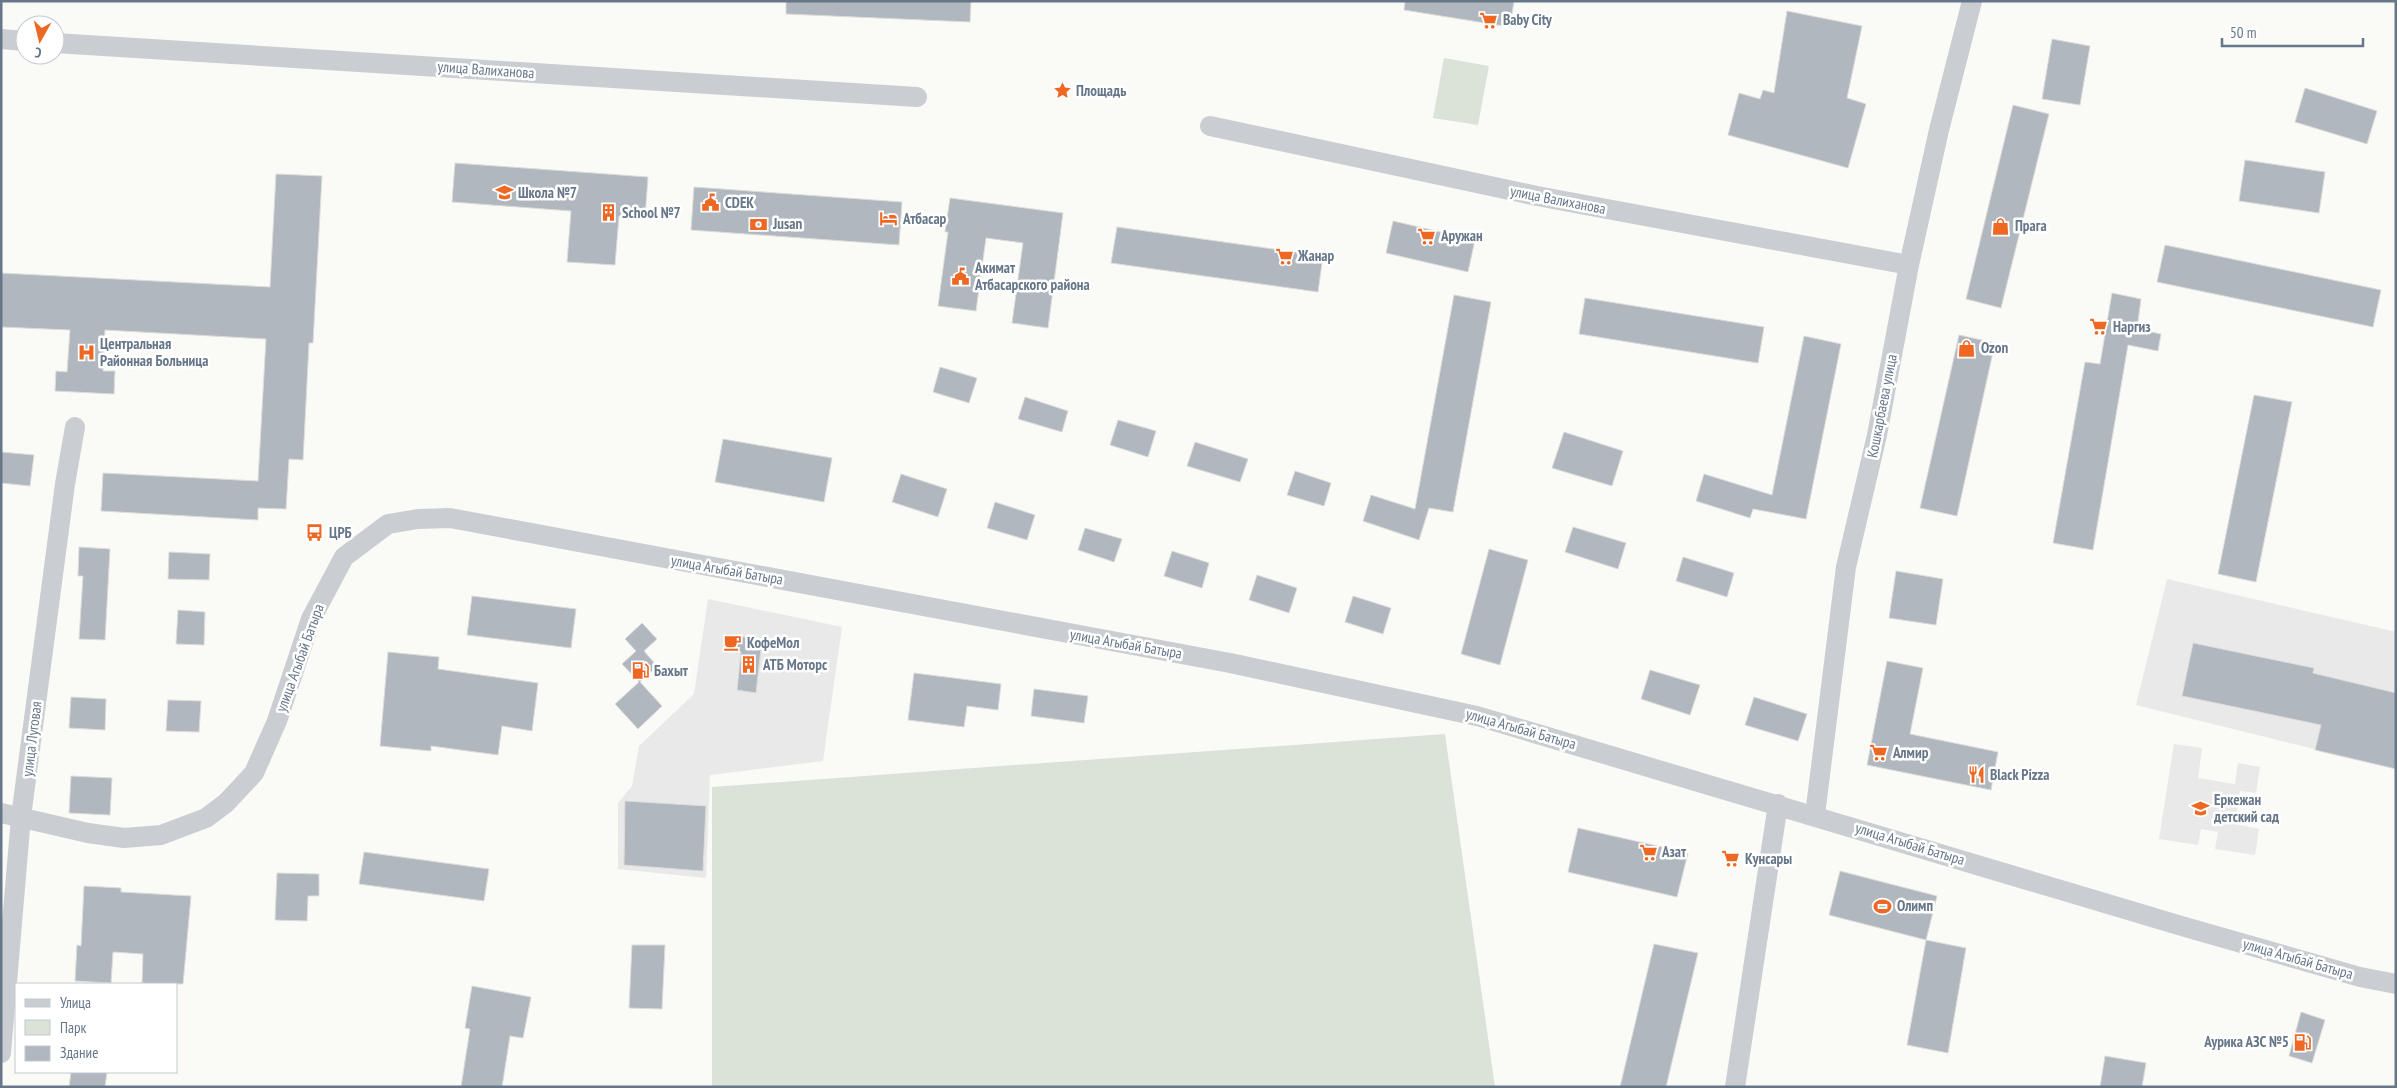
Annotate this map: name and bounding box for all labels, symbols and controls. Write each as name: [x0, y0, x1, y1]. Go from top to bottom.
supermarket icon: Baby City: [1479, 10, 1499, 30]
place label: Baby City: [1503, 10, 1553, 29]
north arrow: [15, 15, 65, 65]
scale bar: [2222, 15, 2363, 47]
text: 50 m: [2230, 23, 2256, 42]
text: С: [33, 43, 43, 62]
street label: улица Валиханова: [437, 57, 535, 82]
place icon: Площадь: [1052, 81, 1072, 101]
place label: Площадь: [1076, 81, 1126, 100]
street label: улица Валиханова: [1509, 181, 1607, 218]
school or university icon: Школа №7: [494, 183, 514, 203]
place label: Школа №7: [518, 183, 577, 202]
public building icon: CDEK: [701, 193, 721, 213]
place label: CDEK: [725, 193, 754, 212]
building icon: School №7: [598, 203, 618, 223]
place label: School №7: [622, 203, 681, 222]
hotel icon: Атбасар: [879, 209, 899, 229]
place label: Атбасар: [902, 209, 947, 228]
bank icon: Jusan: [749, 214, 769, 234]
place label: Jusan: [772, 214, 802, 233]
shop icon: Прага: [1991, 216, 2011, 236]
place label: Прага: [2015, 216, 2047, 235]
supermarket icon: Аружан: [1417, 226, 1437, 246]
place label: Аружан: [1440, 226, 1483, 245]
supermarket icon: Жанар: [1274, 246, 1294, 266]
place label: Жанар: [1297, 246, 1335, 265]
place label: Акимат Атбасарского района: [974, 258, 1090, 294]
public building icon: Акимат Атбасарского района: [951, 267, 971, 287]
supermarket icon: Наргиз: [2089, 317, 2109, 337]
place label: Наргиз: [2113, 317, 2151, 336]
place label: Центральная Районная Больница: [100, 334, 208, 370]
shop icon: Ozon: [1957, 338, 1977, 358]
place label: Ozon: [1981, 338, 2008, 357]
hospital icon: Центральная Районная Больница: [76, 343, 96, 363]
street label: Кошкарбаева улица: [1862, 353, 1901, 459]
bus stop icon: ЦРБ: [305, 523, 325, 543]
place label: ЦРБ: [329, 523, 352, 542]
street label: улица Агыбай Батыра: [670, 550, 785, 589]
street label: улица Агыбай Батыра: [271, 601, 328, 714]
street label: улица Агыбай Батыра: [1069, 624, 1184, 663]
cafe icon: КофеМол: [723, 633, 743, 653]
place label: КофеМол: [747, 633, 799, 652]
building icon: АТБ Моторс: [739, 655, 759, 675]
place label: АТБ Моторс: [762, 655, 828, 674]
fuel station icon: Бахыт: [630, 661, 650, 681]
place label: Бахыт: [654, 661, 689, 680]
street label: улица Луговая: [17, 700, 46, 778]
street label: улица Агыбай Батыра: [1464, 704, 1578, 753]
supermarket icon: Алмир: [1869, 743, 1889, 763]
place label: Алмир: [1892, 743, 1929, 762]
restaurant icon: Black Pizza: [1966, 765, 1986, 785]
place label: Black Pizza: [1990, 765, 2049, 784]
place label: Еркежан детский сад: [2213, 790, 2279, 826]
school or university icon: Еркежан детский сад: [2190, 799, 2210, 819]
street label: улица Агыбай Батыра: [1853, 818, 1967, 869]
supermarket icon: Азат: [1638, 842, 1658, 862]
place label: Азат: [1661, 842, 1687, 861]
supermarket icon: Кунсары: [1721, 849, 1741, 869]
place label: Кунсары: [1745, 849, 1792, 868]
sports icon: Олимп: [1873, 896, 1893, 916]
place label: Олимп: [1897, 896, 1933, 915]
street label: улица Агыбай Батыра: [2241, 934, 2355, 983]
legend: [15, 983, 178, 1073]
text: Улица: [60, 993, 91, 1012]
text: Парк: [60, 1018, 86, 1037]
place label: Аурика АЗС №5: [2203, 1032, 2289, 1051]
fuel station icon: Аурика АЗС №5: [2293, 1032, 2313, 1052]
text: Здание: [60, 1043, 98, 1062]

